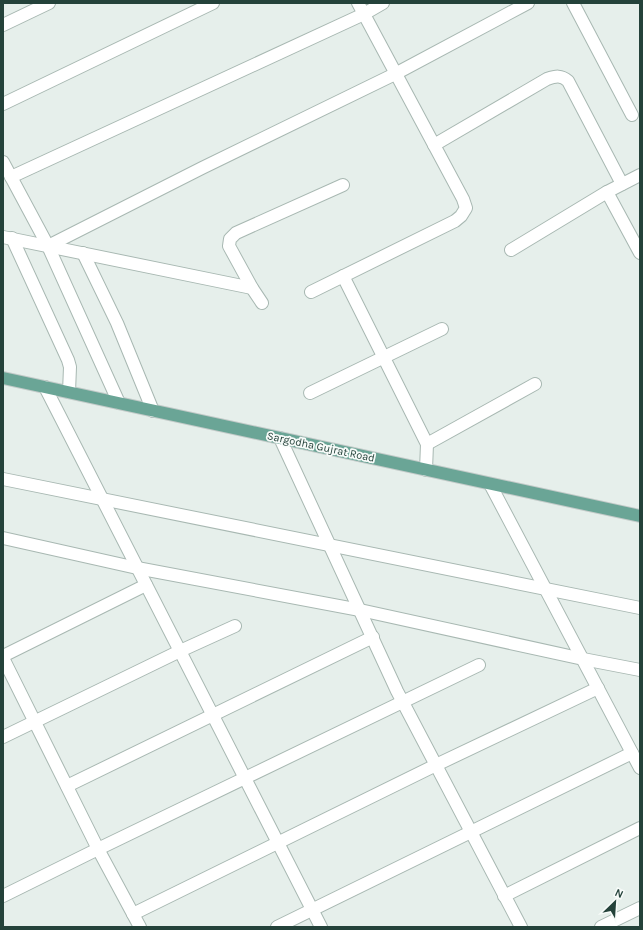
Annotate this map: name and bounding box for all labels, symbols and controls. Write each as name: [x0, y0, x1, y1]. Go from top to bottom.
street label: Sargodha Gujrat Road: [266, 429, 376, 465]
north arrow: [595, 882, 635, 922]
text: N: [613, 886, 625, 901]

